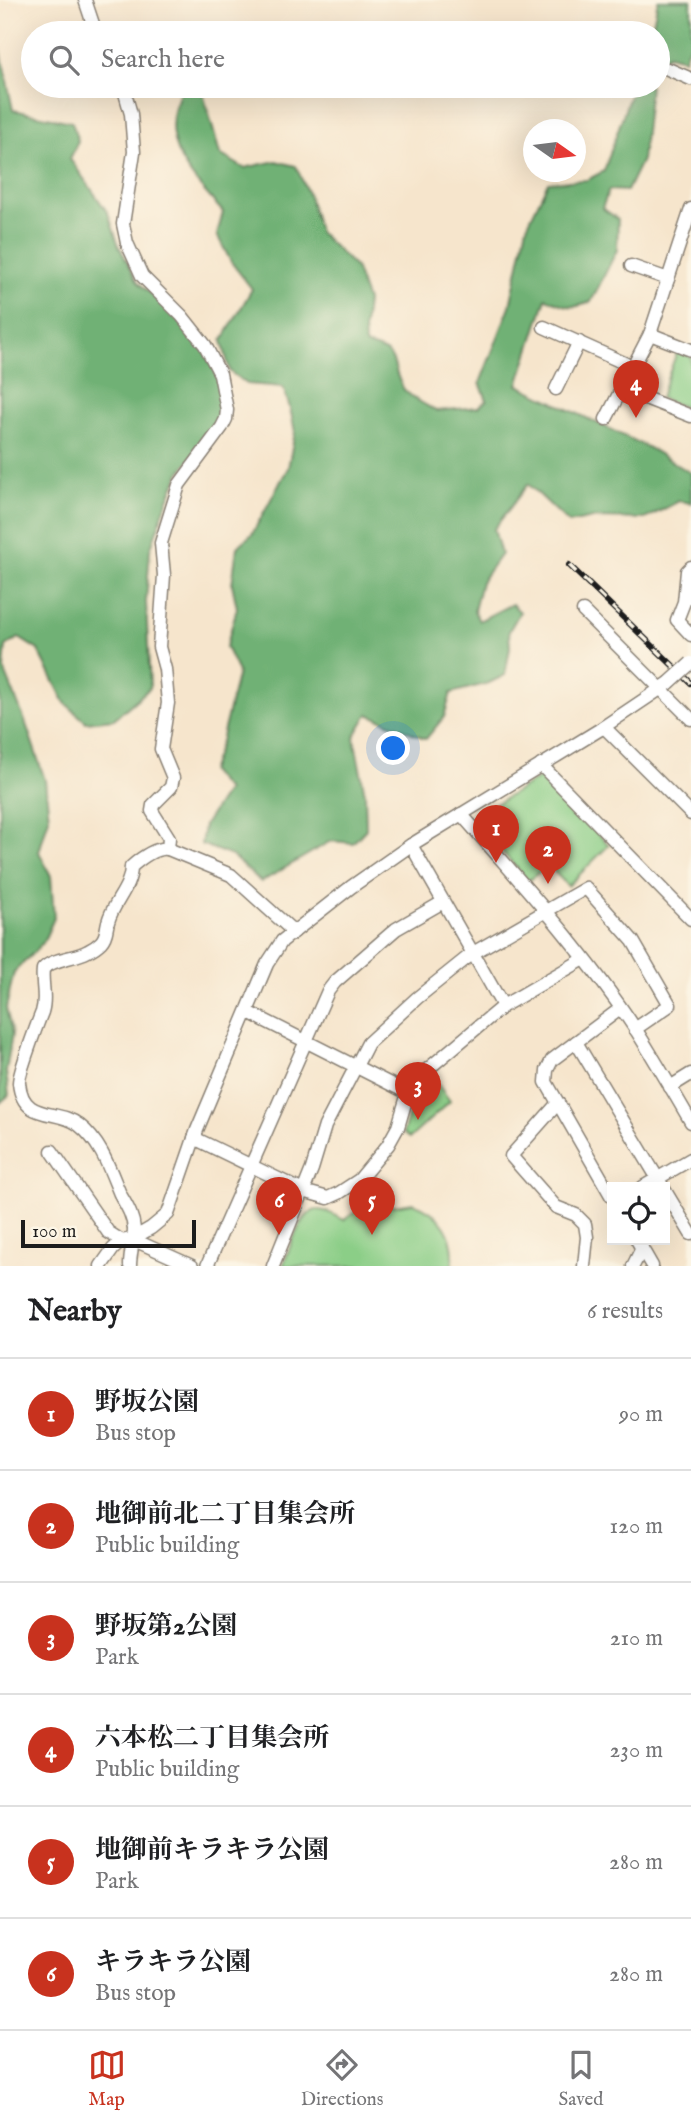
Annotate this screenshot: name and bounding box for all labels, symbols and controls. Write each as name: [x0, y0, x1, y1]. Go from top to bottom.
search box: [21, 21, 670, 98]
icon: search: [45, 41, 83, 79]
text: Search here: [101, 43, 225, 76]
north arrow: [523, 119, 586, 182]
pin: 4: [613, 360, 659, 418]
your location: [376, 731, 410, 765]
pin: 1: [473, 805, 519, 863]
pin: 2: [525, 826, 571, 884]
pin: 3: [395, 1062, 441, 1120]
pin: 6: [256, 1177, 302, 1235]
pin: 5: [349, 1177, 395, 1235]
map controls: [607, 1182, 670, 1245]
button: locate: [607, 1182, 670, 1245]
scale bar: [21, 1217, 196, 1249]
text: 100 m: [32, 1220, 76, 1244]
text: Nearby: [28, 1293, 121, 1331]
text: 6 results: [587, 1297, 663, 1326]
text: 野坂公園: [95, 1386, 199, 1419]
text: 1: [47, 1400, 55, 1429]
text: 90 m: [619, 1400, 663, 1429]
text: Bus stop: [95, 1419, 176, 1448]
text: 地御前北二丁目集会所: [95, 1498, 355, 1531]
text: 2: [46, 1512, 56, 1541]
text: 120 m: [610, 1512, 663, 1541]
text: Public building: [95, 1531, 239, 1560]
text: 野坂第2公園: [95, 1610, 237, 1643]
text: 3: [47, 1624, 55, 1653]
text: 210 m: [610, 1624, 663, 1653]
text: Park: [95, 1643, 139, 1672]
text: 六本松二丁目集会所: [95, 1722, 329, 1755]
text: 4: [45, 1736, 57, 1765]
text: 230 m: [610, 1736, 663, 1765]
text: Public building: [95, 1755, 239, 1784]
text: 地御前キラキラ公園: [95, 1834, 329, 1867]
text: 5: [47, 1848, 55, 1877]
text: 280 m: [609, 1848, 663, 1877]
text: Park: [95, 1867, 139, 1896]
text: キラキラ公園: [95, 1946, 251, 1979]
text: 6: [46, 1960, 56, 1989]
text: 280 m: [609, 1960, 663, 1989]
text: Bus stop: [95, 1979, 176, 2008]
tab: Map: [88, 2046, 126, 2112]
tab: Directions: [301, 2046, 383, 2112]
tab: Saved: [558, 2046, 603, 2112]

